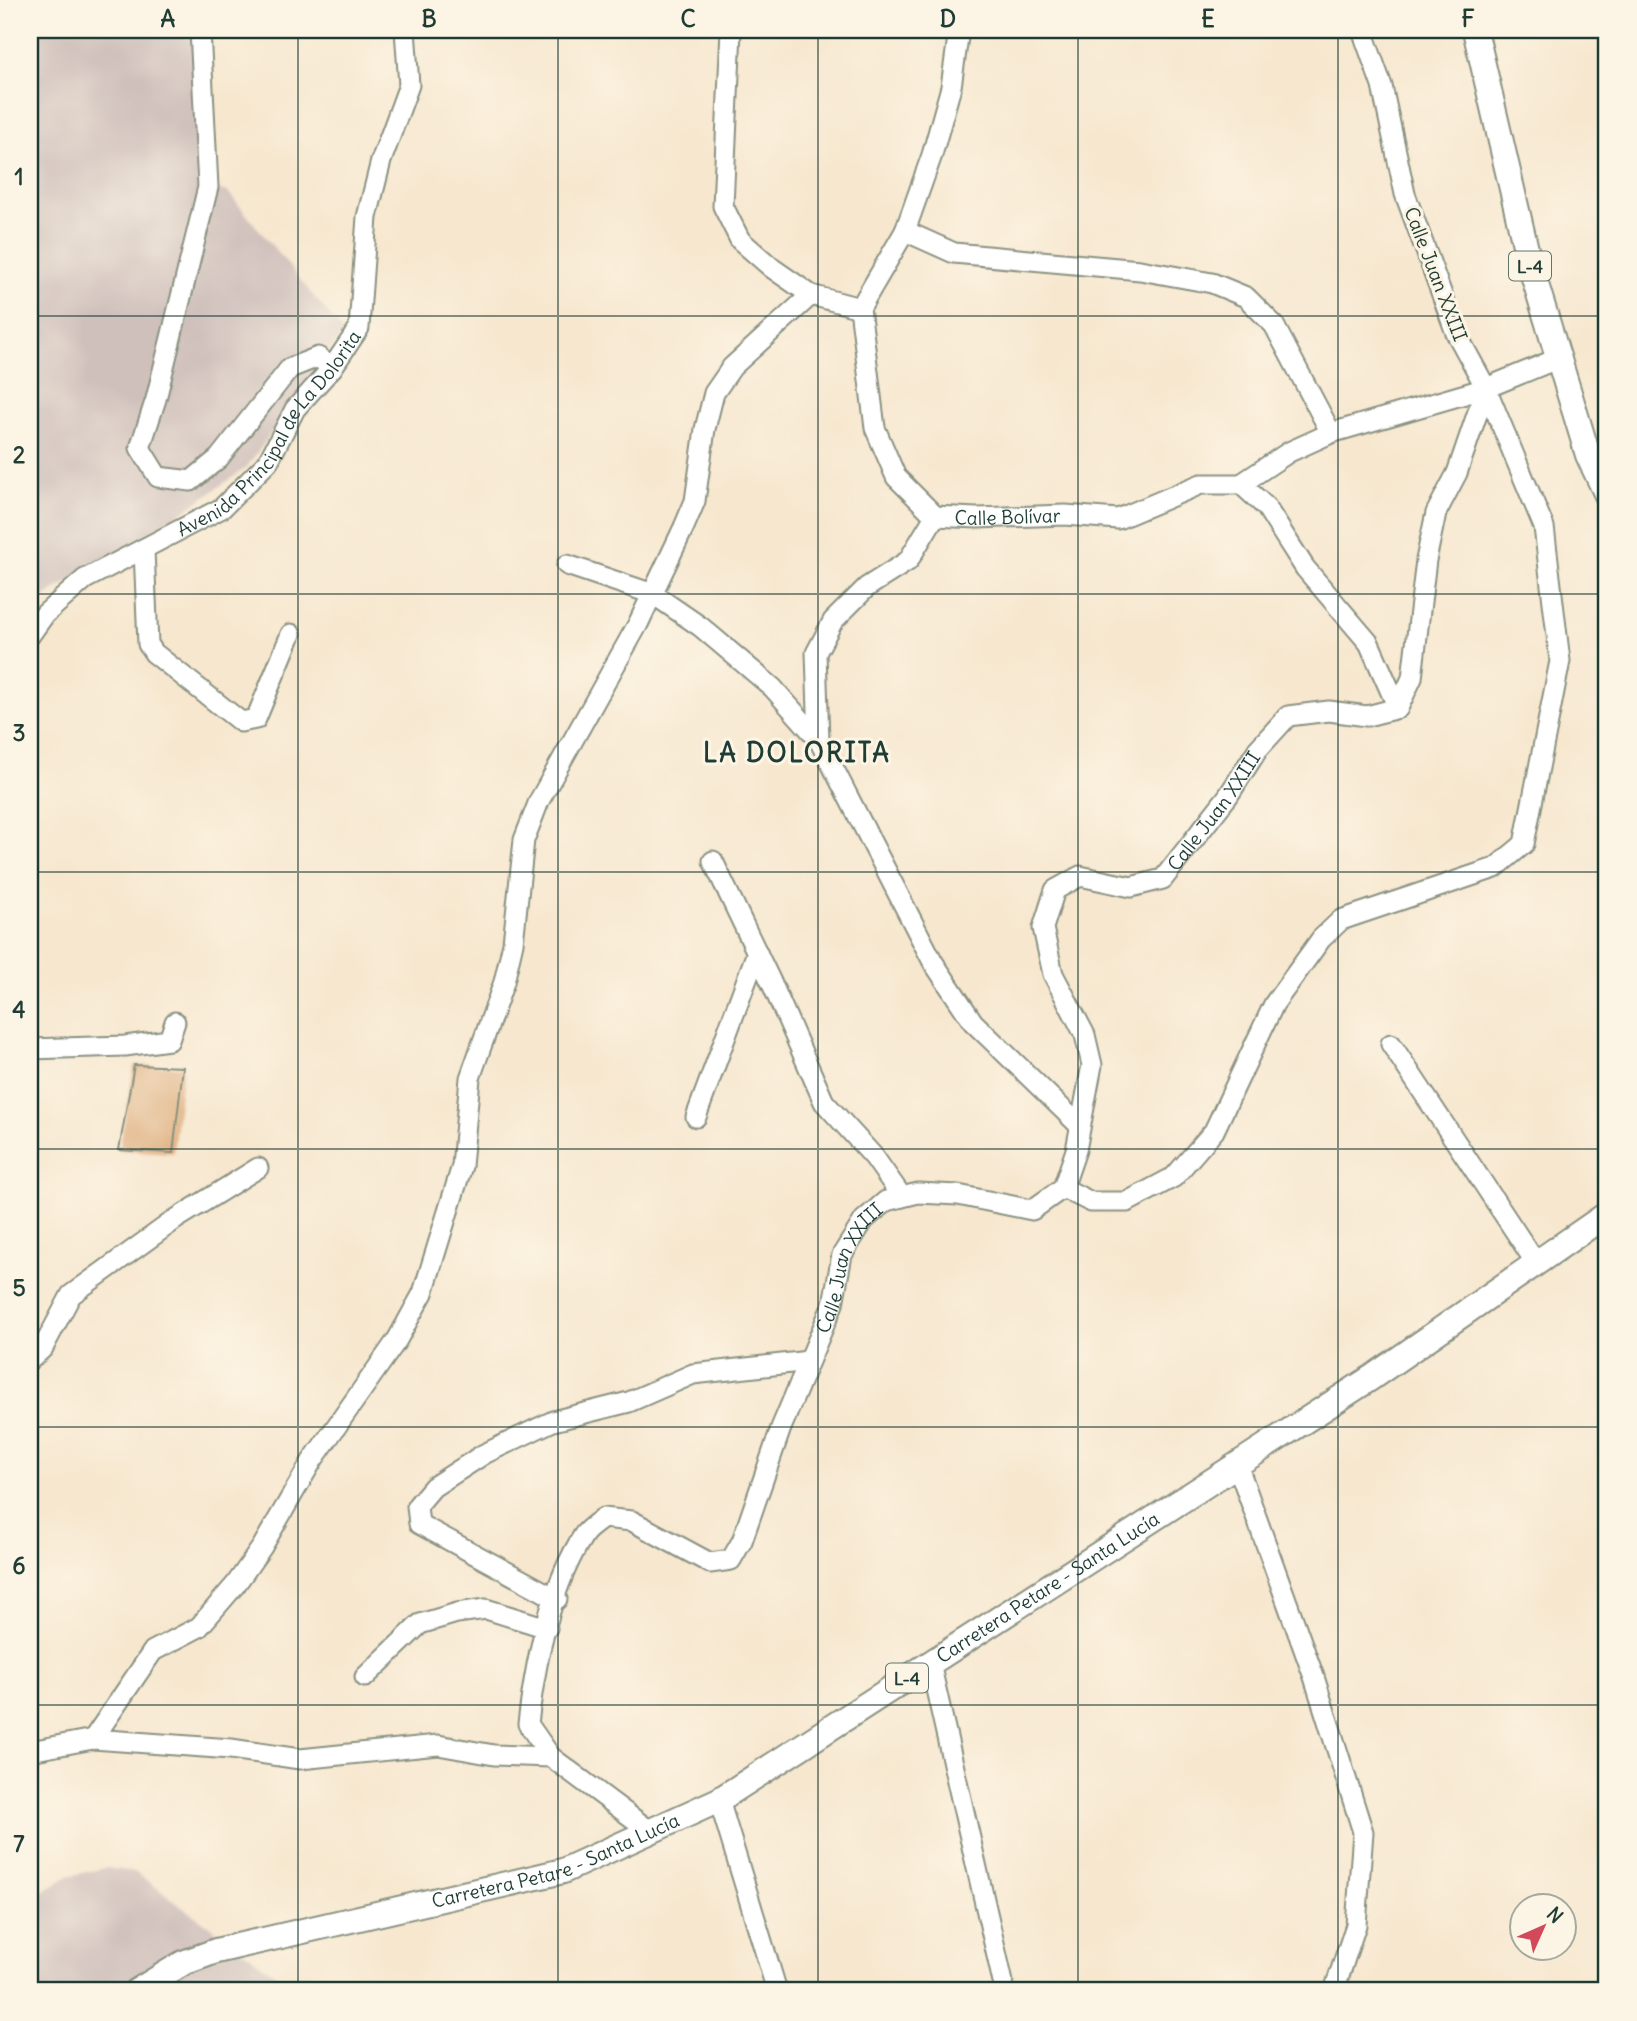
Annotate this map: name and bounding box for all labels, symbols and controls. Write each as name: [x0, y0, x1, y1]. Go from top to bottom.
text: A: [161, 4, 176, 33]
text: B: [421, 4, 437, 33]
text: C: [680, 4, 696, 33]
text: D: [940, 4, 956, 33]
text: E: [1201, 4, 1215, 33]
text: F: [1461, 4, 1475, 33]
text: 1: [14, 162, 24, 191]
street label: Calle Juan XXIII: [1399, 203, 1473, 345]
road number: L-4: [1509, 252, 1551, 280]
street label: Avenida Principal de La Dolorita: [173, 325, 366, 541]
text: 2: [13, 440, 26, 469]
street label: Calle Bolívar: [954, 503, 1061, 530]
text: 3: [12, 718, 26, 747]
district label: LA DOLORITA: [703, 736, 891, 769]
street label: Calle Juan XXIII: [1162, 747, 1265, 875]
text: 4: [12, 995, 26, 1024]
street label: Calle Juan XXIII: [810, 1197, 888, 1337]
text: 5: [12, 1273, 26, 1302]
street label: Carretera Petare - Santa Lucía: [932, 1506, 1164, 1668]
text: 6: [12, 1551, 26, 1580]
road number: L-4: [886, 1664, 928, 1693]
street label: Carretera Petare - Santa Lucía: [429, 1808, 683, 1913]
text: 7: [13, 1829, 25, 1858]
north arrow: [1508, 1892, 1578, 1962]
text: N: [1542, 1902, 1568, 1928]

